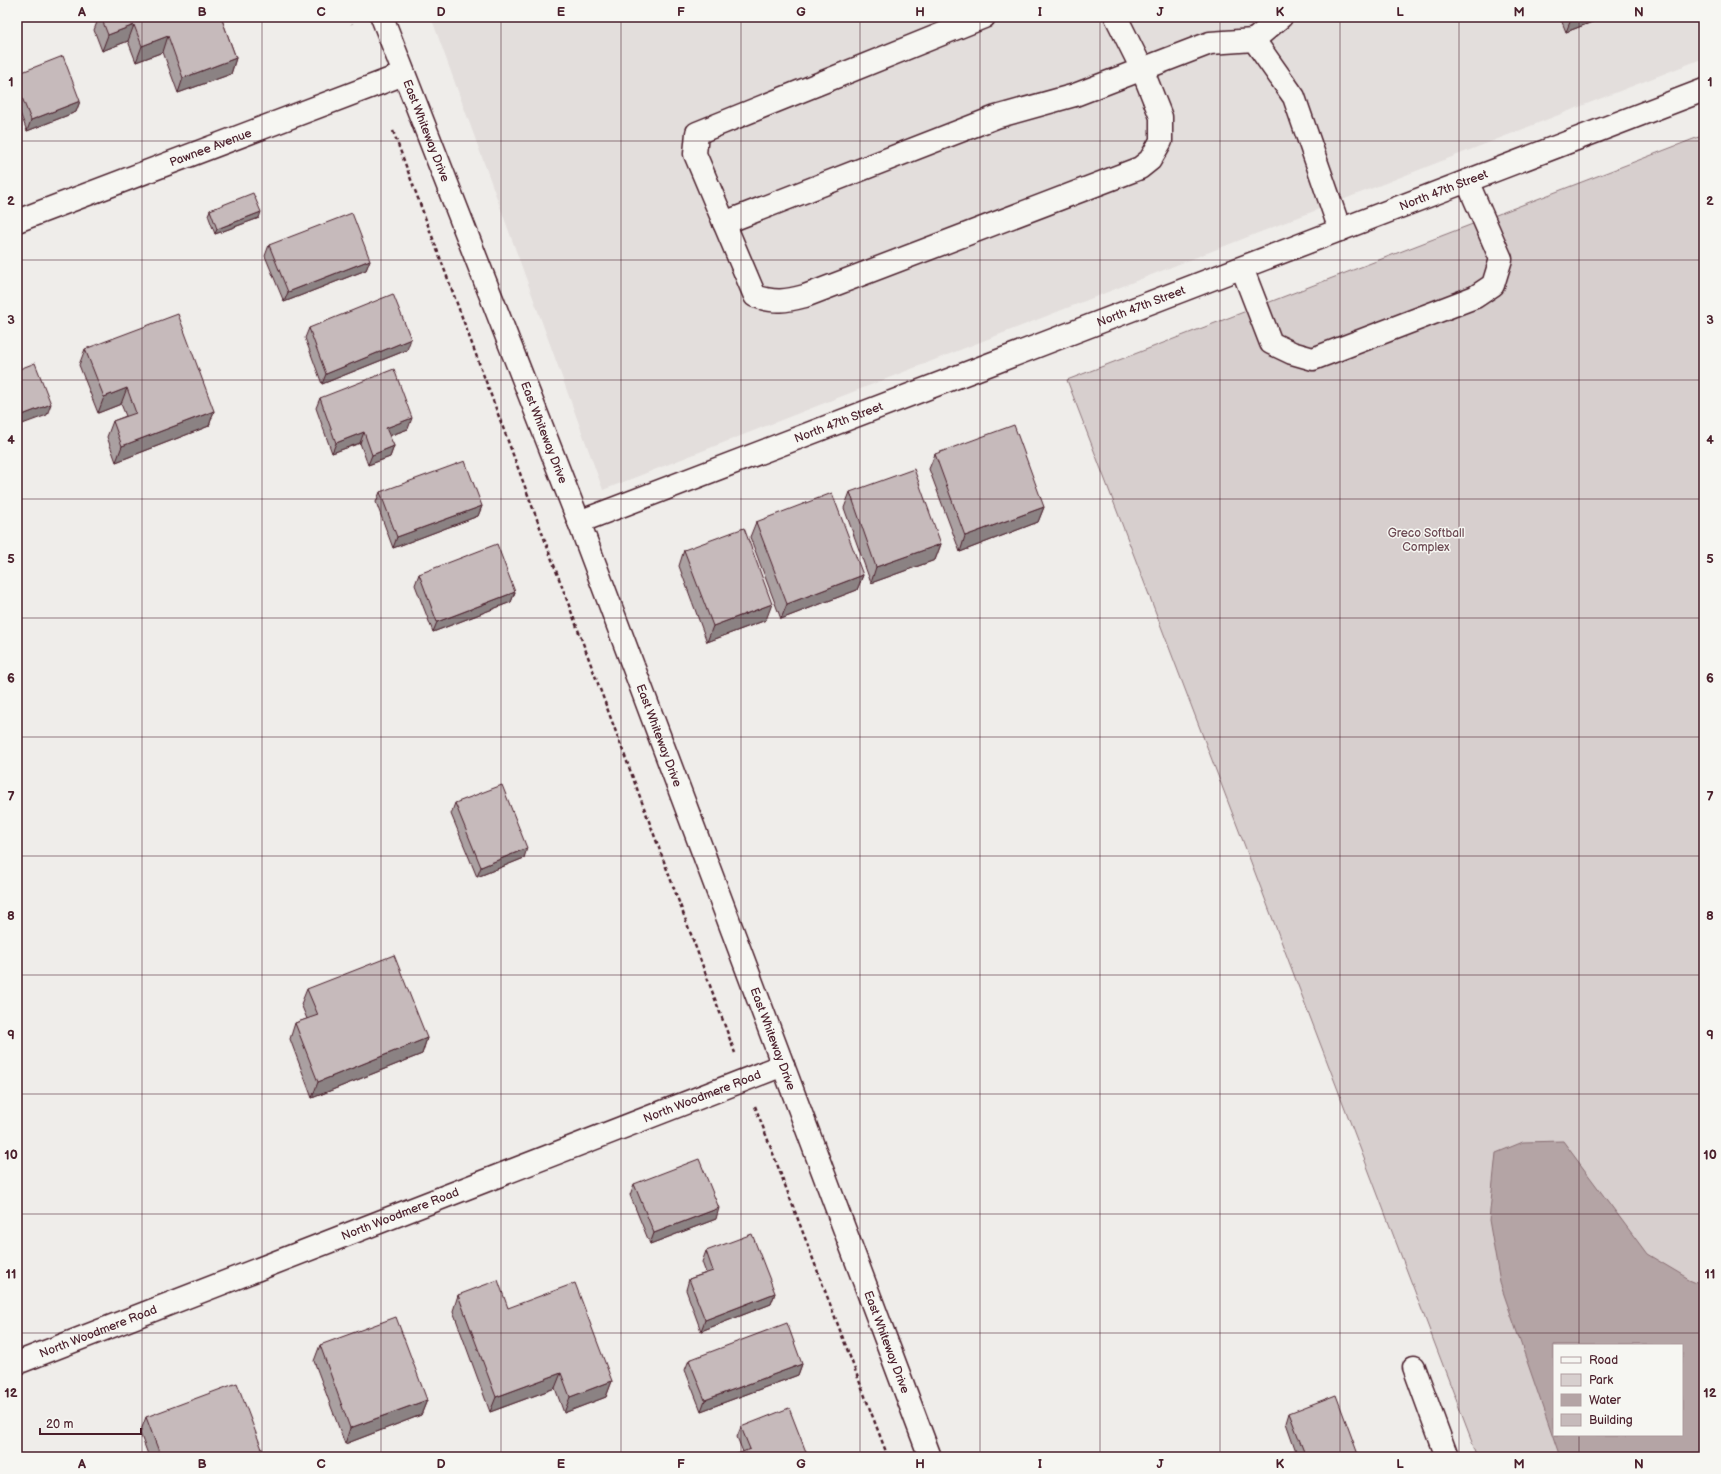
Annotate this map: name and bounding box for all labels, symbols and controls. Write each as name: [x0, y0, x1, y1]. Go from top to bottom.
text: A: [77, 4, 86, 20]
text: B: [197, 4, 207, 20]
text: C: [316, 4, 326, 20]
text: D: [436, 4, 446, 20]
text: E: [557, 4, 566, 20]
text: F: [677, 4, 685, 20]
text: G: [796, 4, 806, 20]
text: H: [915, 4, 925, 20]
text: I: [1038, 4, 1042, 20]
text: J: [1156, 4, 1164, 20]
text: K: [1276, 4, 1285, 20]
text: L: [1396, 4, 1404, 20]
text: M: [1513, 4, 1525, 20]
text: N: [1634, 4, 1644, 20]
text: 1: [8, 74, 14, 90]
text: 1: [1707, 74, 1713, 90]
street label: East Whiteway Drive: [399, 78, 453, 184]
street label: Pawnee Avenue: [168, 126, 254, 170]
street label: North 47th Street: [1397, 167, 1490, 214]
text: 2: [7, 193, 15, 209]
text: 2: [1706, 193, 1714, 209]
street label: North 47th Street: [1095, 283, 1188, 330]
text: 3: [7, 312, 15, 328]
text: 3: [1706, 312, 1714, 328]
street label: East Whiteway Drive: [517, 379, 570, 486]
street label: North 47th Street: [792, 399, 885, 447]
text: 4: [7, 432, 15, 448]
text: 4: [1706, 432, 1714, 448]
park label: Greco Softball Complex: [1388, 526, 1464, 555]
text: 5: [7, 551, 15, 567]
text: 5: [1706, 551, 1714, 567]
text: 6: [7, 670, 15, 686]
text: 6: [1706, 670, 1714, 686]
street label: East Whiteway Drive: [633, 682, 685, 789]
text: 7: [7, 789, 15, 805]
text: 7: [1706, 789, 1714, 805]
text: 8: [7, 908, 15, 924]
text: 8: [1706, 908, 1714, 924]
street label: East Whiteway Drive: [746, 985, 799, 1092]
text: 9: [7, 1027, 15, 1043]
text: 9: [1706, 1027, 1714, 1043]
street label: North Woodmere Road: [641, 1067, 763, 1127]
text: 10: [4, 1147, 18, 1163]
text: 10: [1703, 1147, 1717, 1163]
street label: North Woodmere Road: [339, 1185, 461, 1244]
text: 11: [6, 1266, 16, 1282]
text: 11: [1705, 1266, 1715, 1282]
street label: East Whiteway Drive: [860, 1289, 912, 1396]
street label: North Woodmere Road: [37, 1302, 159, 1362]
legend: [1553, 1344, 1683, 1436]
text: Road: [1589, 1353, 1618, 1368]
text: Park: [1589, 1373, 1613, 1388]
text: 12: [4, 1385, 18, 1401]
text: 12: [1703, 1385, 1717, 1401]
text: Water: [1589, 1393, 1621, 1408]
scale bar: [40, 1410, 141, 1436]
text: Building: [1589, 1413, 1633, 1428]
text: 20 m: [46, 1417, 73, 1432]
text: A: [77, 1456, 86, 1472]
text: B: [197, 1456, 207, 1472]
text: C: [316, 1456, 326, 1472]
text: D: [436, 1456, 446, 1472]
text: E: [557, 1456, 566, 1472]
text: F: [677, 1456, 685, 1472]
text: G: [796, 1456, 806, 1472]
text: H: [915, 1456, 925, 1472]
text: I: [1038, 1456, 1042, 1472]
text: J: [1156, 1456, 1164, 1472]
text: K: [1276, 1456, 1285, 1472]
text: L: [1396, 1456, 1404, 1472]
text: M: [1513, 1456, 1525, 1472]
text: N: [1634, 1456, 1644, 1472]

